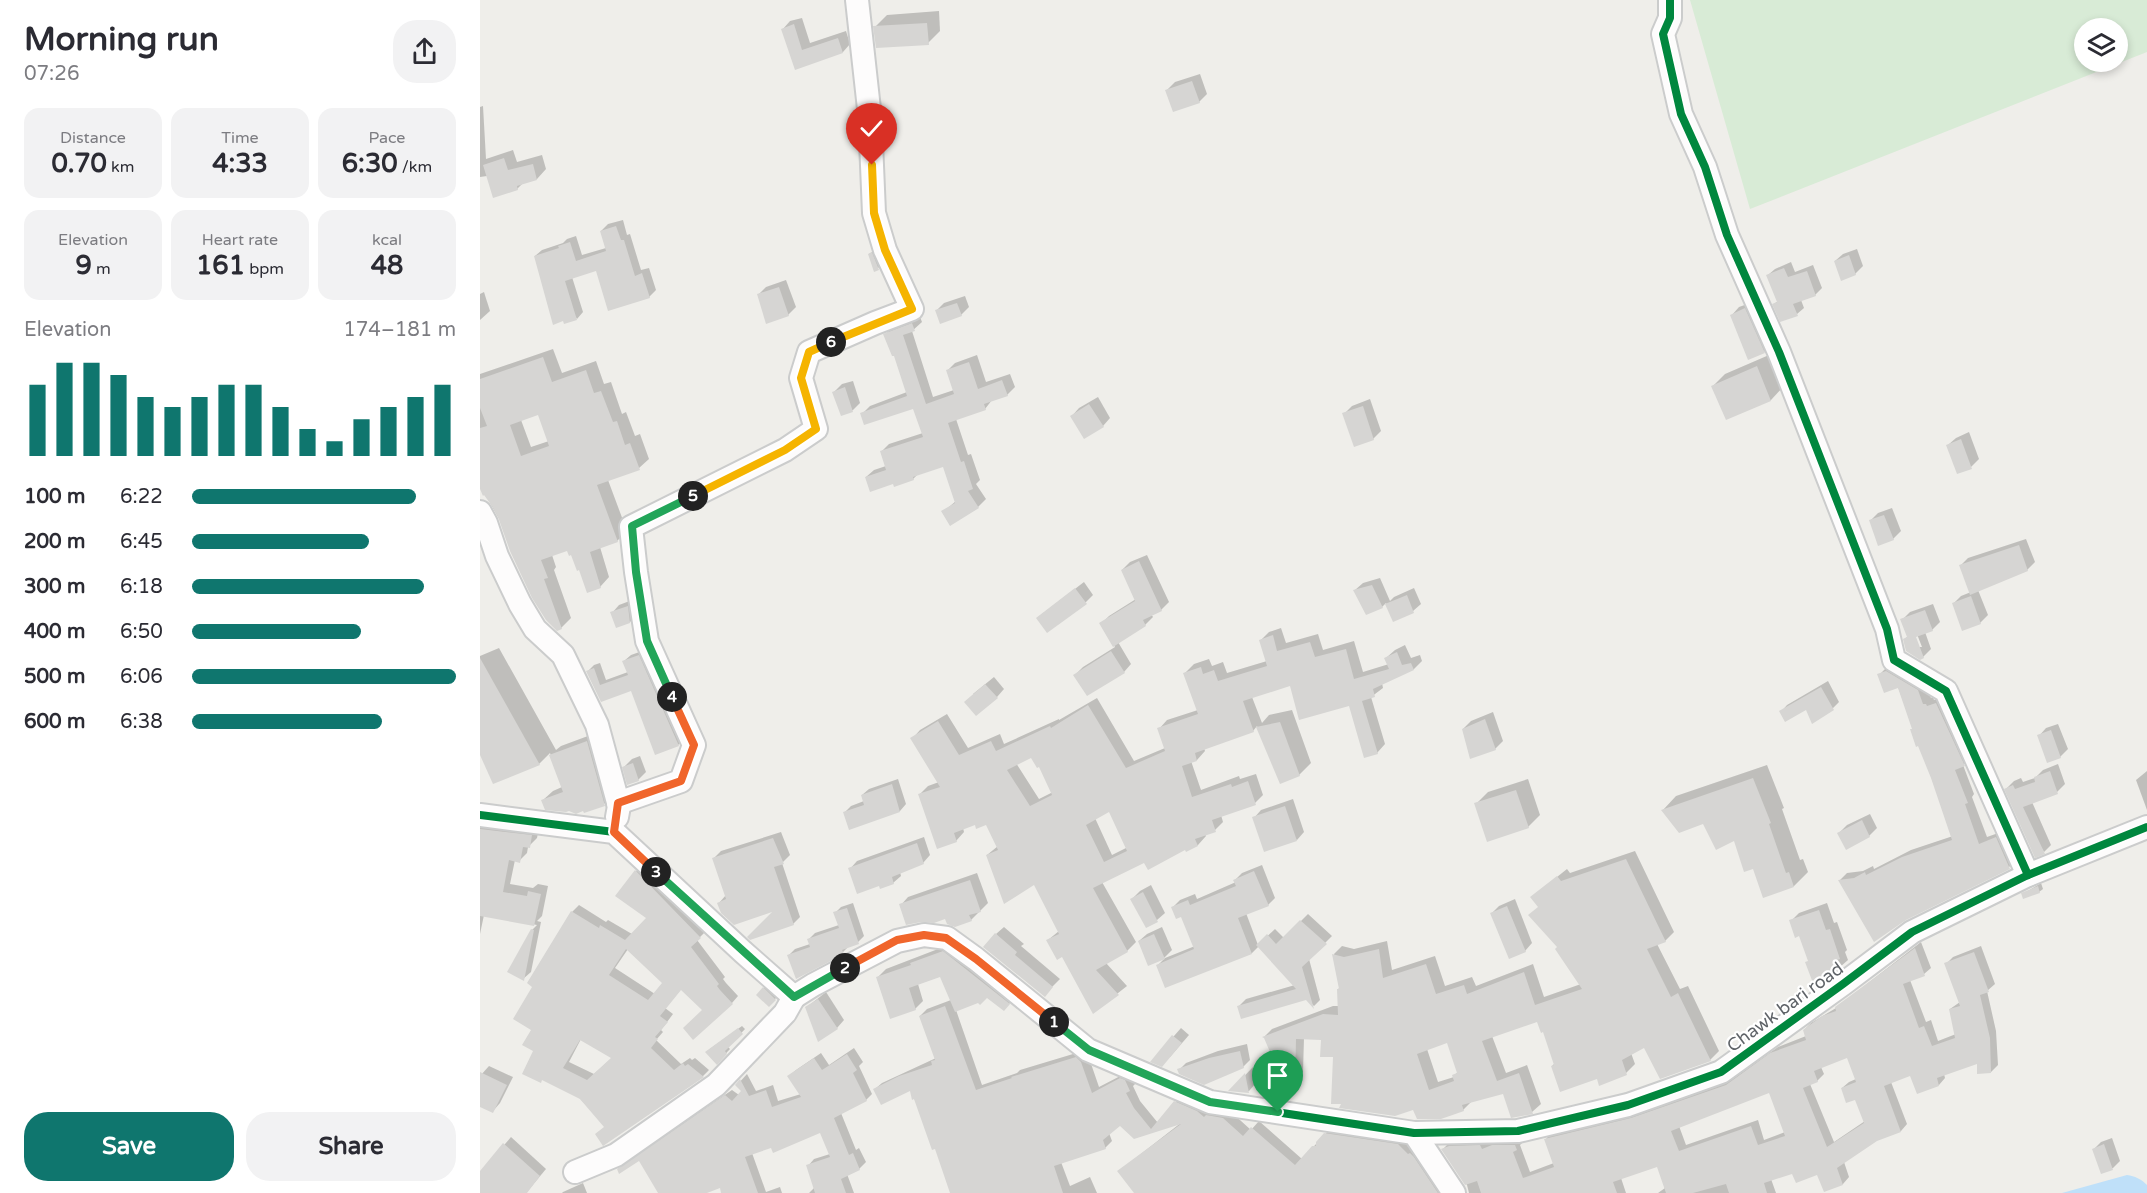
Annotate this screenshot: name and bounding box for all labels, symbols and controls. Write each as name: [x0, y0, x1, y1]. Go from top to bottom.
map controls: [2074, 18, 2128, 72]
button: layers: [2074, 18, 2128, 72]
text: Morning run: [24, 20, 219, 59]
button: share: [393, 20, 456, 83]
text: 07:26: [24, 62, 79, 86]
pin: [846, 103, 897, 165]
icon: check: [855, 112, 888, 145]
text: Distance: [60, 128, 126, 148]
text: Time: [221, 128, 259, 148]
text: Pace: [369, 128, 405, 148]
text: 0.70: [51, 148, 107, 179]
text: 4:33: [212, 148, 268, 179]
text: 6:30: [342, 148, 398, 179]
text: km: [107, 157, 135, 177]
text: /km: [398, 157, 432, 177]
text: Elevation: [58, 230, 128, 250]
text: Heart rate: [202, 230, 278, 250]
text: kcal: [372, 230, 402, 250]
text: 9: [75, 250, 92, 281]
text: 161: [196, 250, 245, 281]
text: 48: [371, 250, 403, 281]
text: m: [92, 259, 111, 279]
text: bpm: [245, 259, 284, 279]
text: Elevation: [24, 318, 111, 342]
text: 174–181 m: [343, 318, 456, 342]
pin: 6: [816, 327, 846, 357]
text: 6: [826, 332, 836, 352]
pin: 5: [678, 481, 708, 511]
text: 100 m: [24, 485, 85, 509]
text: 6:22: [120, 485, 163, 509]
text: 5: [688, 486, 698, 506]
text: 200 m: [24, 530, 85, 554]
text: 6:45: [120, 530, 163, 554]
text: 300 m: [24, 575, 85, 599]
text: 6:18: [120, 575, 163, 599]
text: 400 m: [24, 620, 85, 644]
text: 6:50: [120, 620, 163, 644]
text: 500 m: [24, 665, 85, 689]
text: 6:06: [120, 665, 163, 689]
pin: 4: [657, 682, 687, 712]
text: 4: [667, 687, 677, 707]
text: 600 m: [24, 710, 85, 734]
text: 6:38: [120, 710, 163, 734]
pin: 3: [641, 857, 671, 887]
text: 3: [651, 862, 661, 882]
pin: 2: [830, 953, 860, 983]
street label: Chawk bari road: [1722, 957, 1848, 1057]
text: 2: [840, 958, 850, 978]
pin: 1: [1039, 1007, 1069, 1037]
text: 1: [1049, 1012, 1059, 1032]
pin: [1252, 1050, 1303, 1112]
icon: arrive: [1261, 1059, 1294, 1092]
button: Save: [24, 1112, 234, 1181]
button: Share: [246, 1112, 456, 1181]

